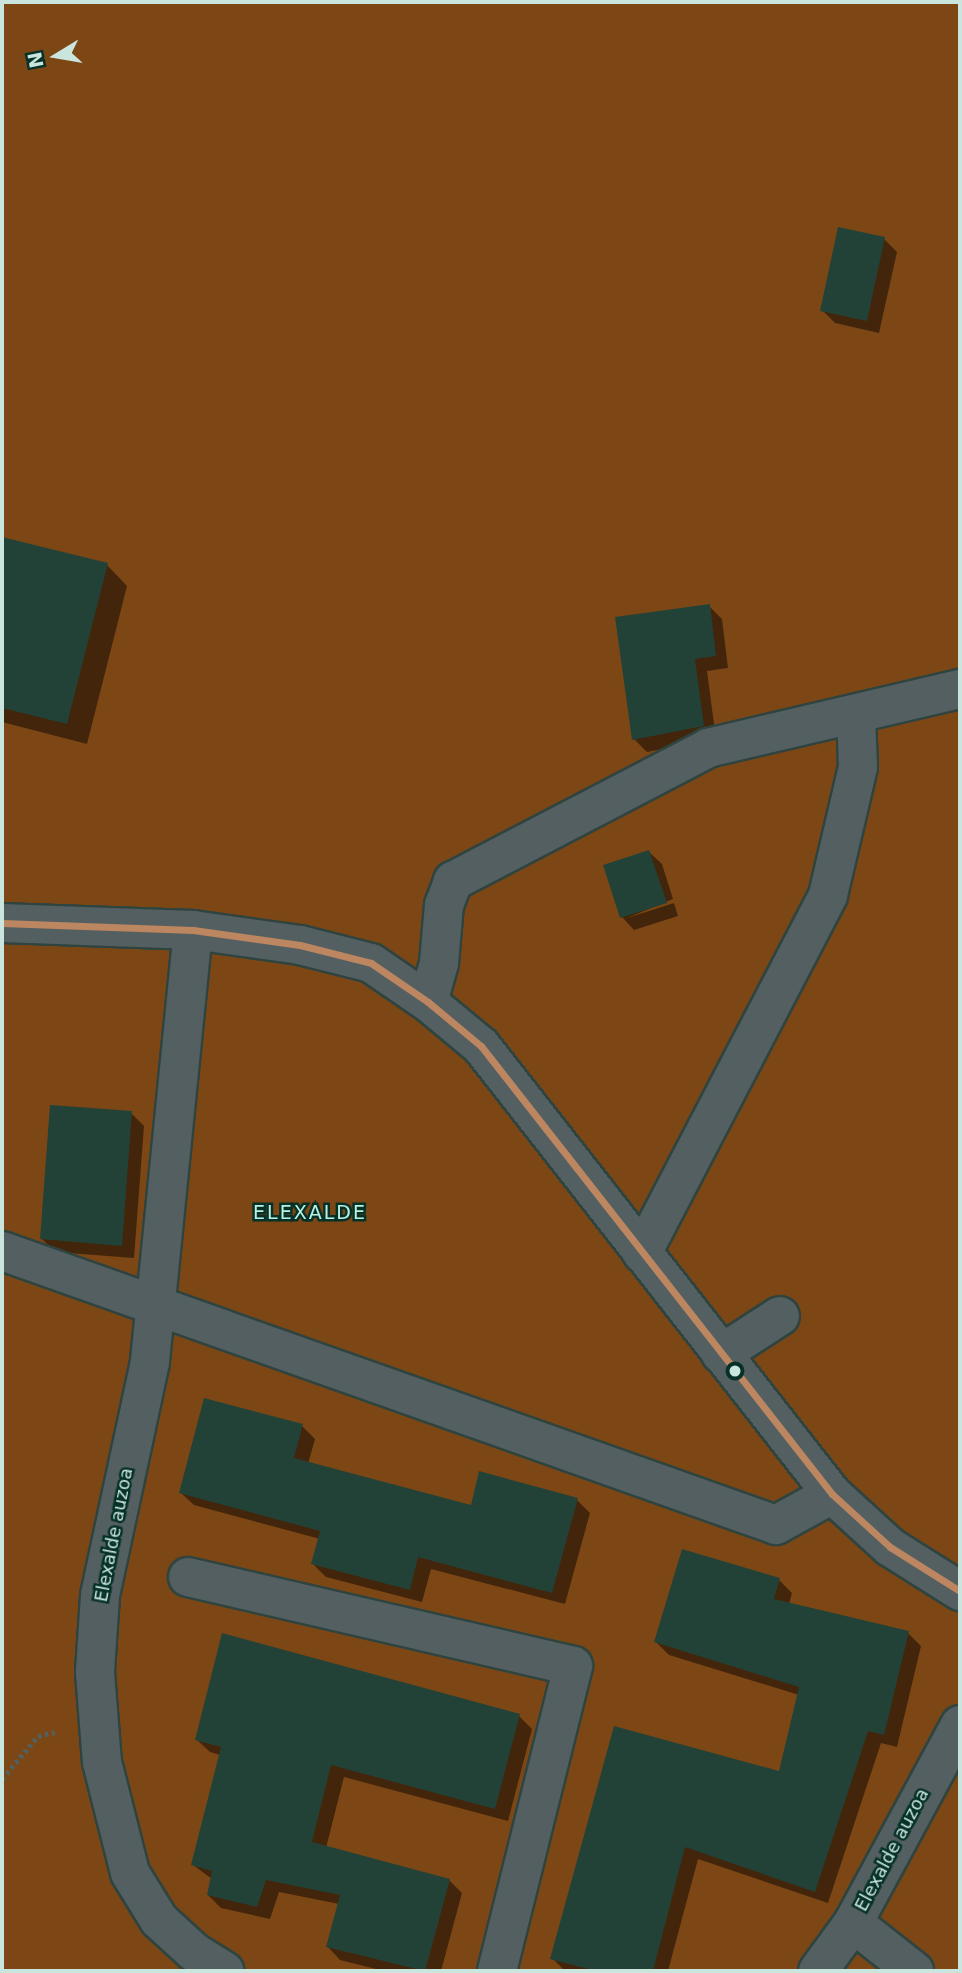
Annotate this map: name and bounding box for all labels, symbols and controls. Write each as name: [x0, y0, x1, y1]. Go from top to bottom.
north arrow: [21, 21, 91, 91]
text: N: [23, 50, 48, 70]
district label: ELEXALDE: [254, 1202, 366, 1224]
unlabelled marker: [728, 1364, 742, 1378]
street label: Elexalde auzoa: [90, 1466, 138, 1604]
street label: Elexalde auzoa: [851, 1785, 933, 1915]

